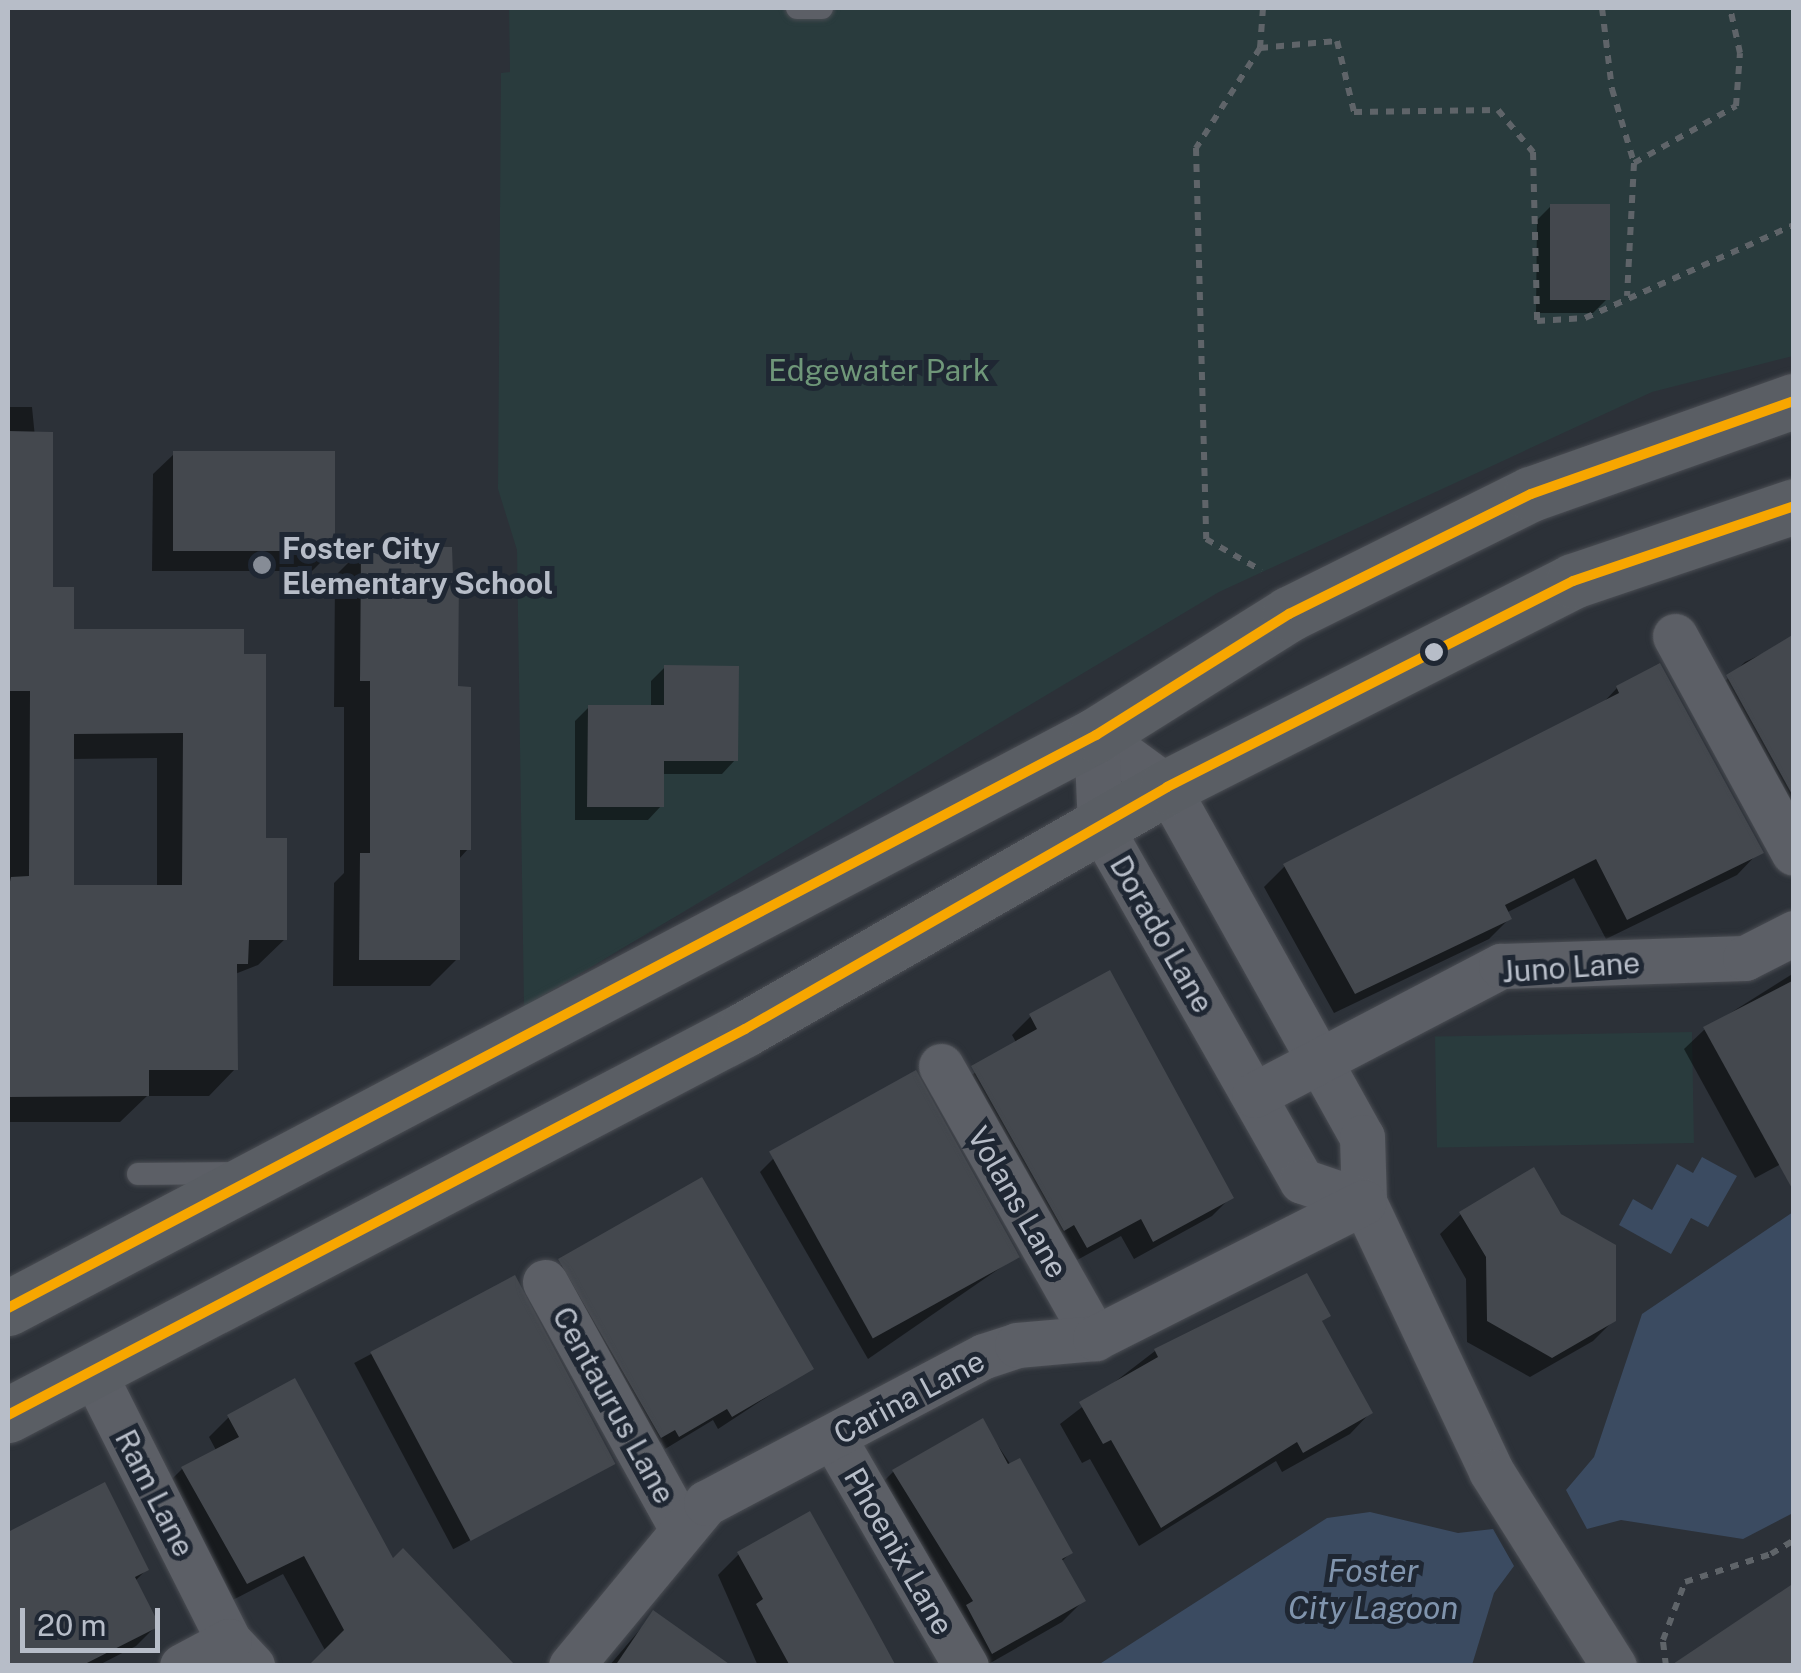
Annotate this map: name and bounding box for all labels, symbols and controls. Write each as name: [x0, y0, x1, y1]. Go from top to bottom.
park label: Edgewater Park: [768, 352, 990, 388]
place label: Foster City Elementary School: [282, 530, 553, 600]
marker: Foster City Elementary School: [251, 554, 273, 576]
unlabelled marker: [1424, 642, 1444, 662]
street label: Dorado Lane: [1103, 849, 1221, 1019]
street label: Juno Lane: [1501, 944, 1641, 990]
street label: Volans Lane: [960, 1120, 1076, 1284]
street label: Centaurus Lane: [545, 1300, 683, 1510]
street label: Carina Lane: [828, 1342, 990, 1452]
street label: Ram Lane: [108, 1424, 202, 1562]
street label: Phoenix Lane: [837, 1461, 961, 1641]
water label: Foster City Lagoon: [1288, 1553, 1458, 1628]
scale bar: [25, 1588, 165, 1650]
text: 20 m: [37, 1607, 106, 1643]

